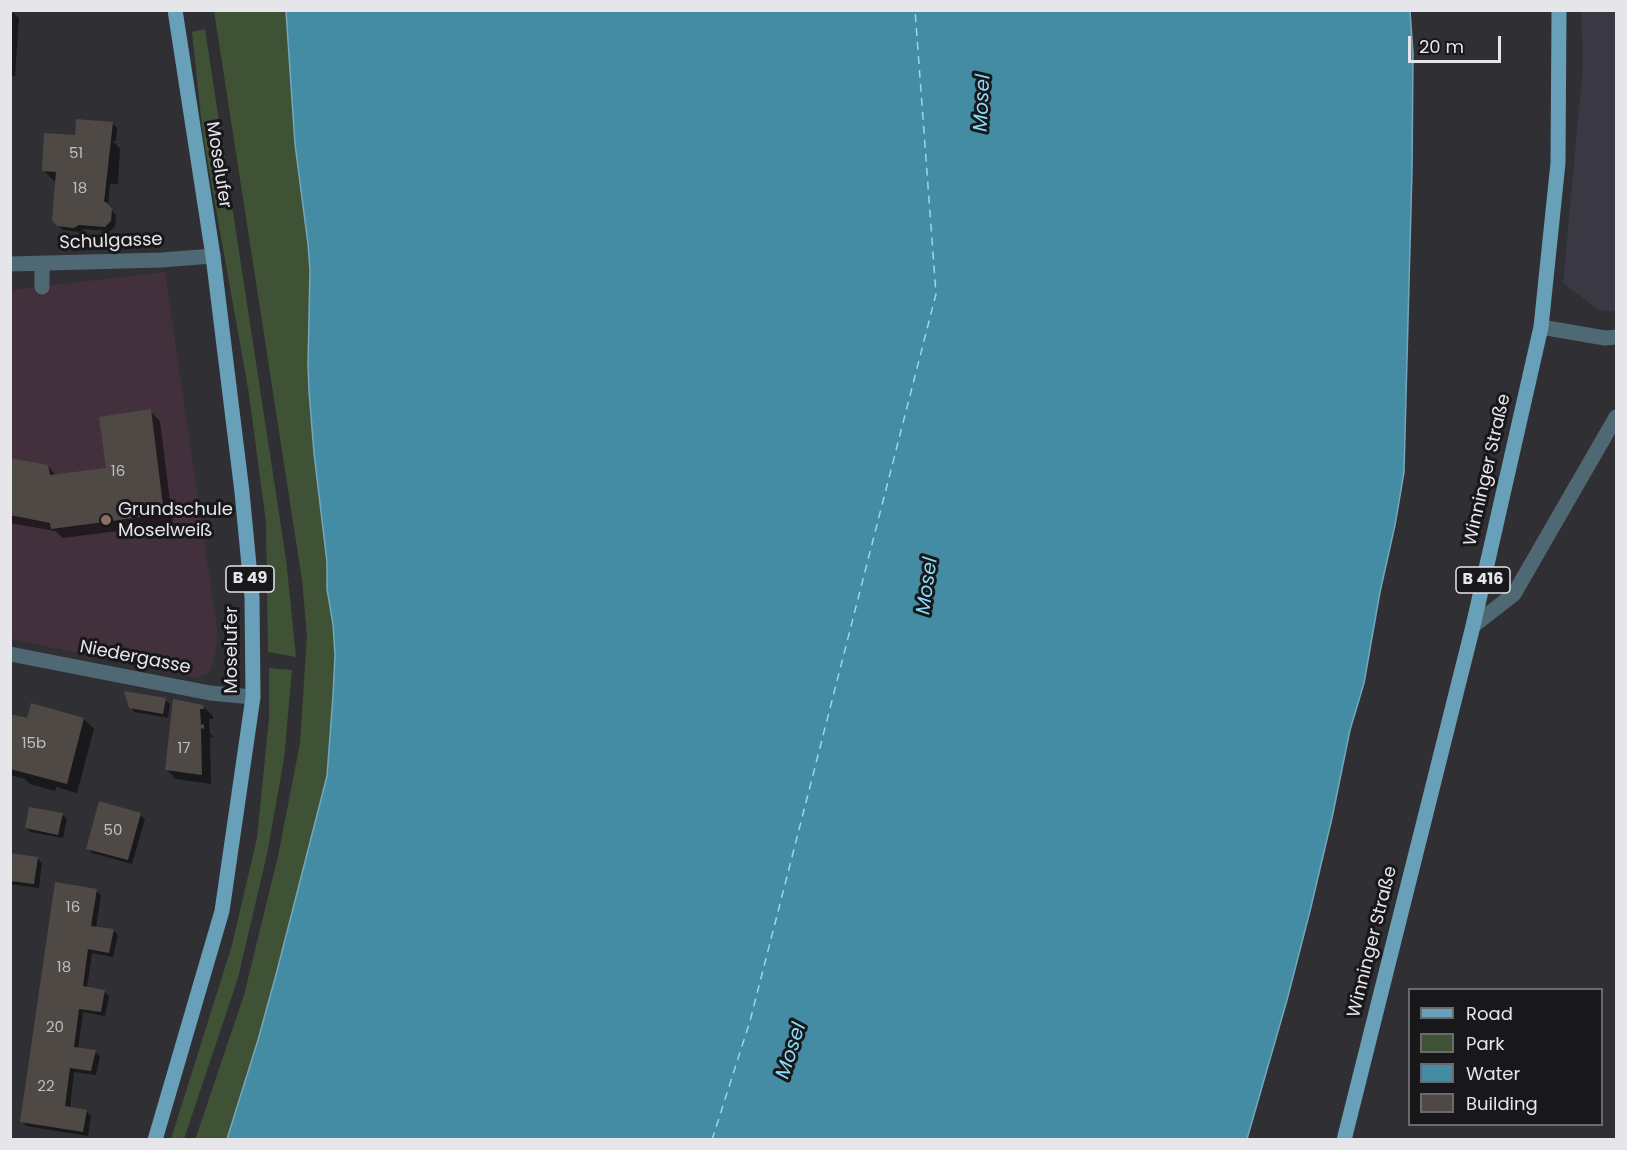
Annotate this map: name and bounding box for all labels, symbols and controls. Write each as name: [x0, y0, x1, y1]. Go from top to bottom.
scale bar: [1411, 24, 1504, 62]
text: 20 m: [1419, 34, 1464, 59]
water label: Mosel: [970, 74, 996, 132]
street label: Moselufer: [201, 120, 235, 210]
house number: 51: [69, 145, 83, 163]
house number: 18: [73, 180, 87, 198]
street label: Schulgasse: [59, 229, 163, 255]
street label: Winninger Straße: [1460, 392, 1516, 548]
house number: 16: [111, 463, 125, 481]
place label: Grundschule Moselweiß: [118, 499, 233, 542]
marker: Grundschule Moselweiß: [99, 513, 113, 527]
water label: Mosel: [912, 556, 944, 616]
road number: B 49: [226, 566, 274, 592]
road number: B 416: [1456, 567, 1510, 593]
street label: Moselufer: [221, 606, 243, 694]
street label: Niedergasse: [78, 637, 192, 679]
house number: 15b: [22, 735, 46, 753]
house number: 17: [178, 740, 190, 758]
house number: 50: [104, 822, 122, 840]
street label: Winninger Straße: [1344, 864, 1402, 1020]
house number: 16: [66, 899, 80, 917]
house number: 18: [57, 959, 71, 977]
legend: [1408, 988, 1603, 1126]
text: Road: [1466, 1001, 1513, 1026]
house number: 20: [46, 1019, 64, 1037]
water label: Mosel: [772, 1020, 812, 1082]
text: Park: [1466, 1031, 1505, 1056]
text: Water: [1466, 1061, 1520, 1086]
house number: 22: [37, 1078, 55, 1096]
text: Building: [1466, 1091, 1538, 1116]

